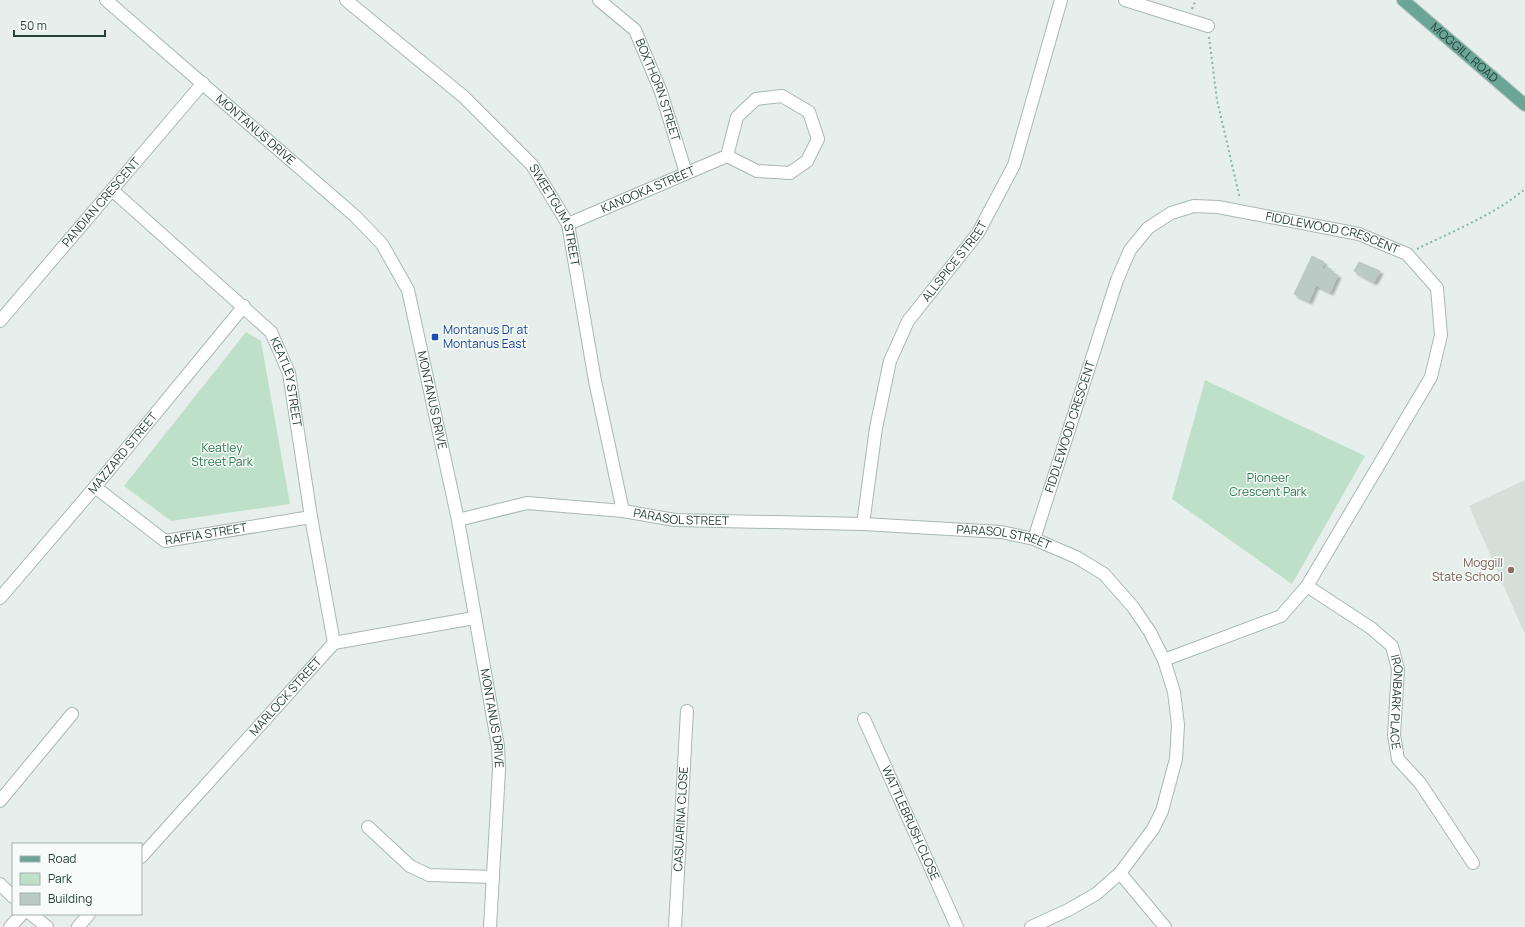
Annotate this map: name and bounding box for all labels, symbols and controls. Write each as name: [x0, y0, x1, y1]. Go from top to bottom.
scale bar: [14, 12, 105, 38]
text: 50 m: [20, 17, 47, 34]
street label: MOGGILL ROAD: [1427, 19, 1502, 86]
street label: BOXTHORN STREET: [631, 36, 685, 144]
street label: MONTANUS DRIVE: [212, 90, 299, 169]
street label: PANDIAN CRESCENT: [58, 153, 144, 250]
street label: SWEETGUM STREET: [525, 161, 584, 268]
street label: KANOOKA STREET: [598, 161, 698, 217]
street label: FIDDLEWOOD CRESCENT: [1264, 207, 1403, 258]
street label: ALLSPICE STREET: [918, 217, 991, 305]
place label: Montanus Dr at Montanus East: [443, 321, 528, 352]
marker: Montanus Dr at Montanus East: [430, 332, 440, 342]
street label: KEATLEY STREET: [266, 334, 306, 429]
street label: MONTANUS DRIVE: [413, 349, 451, 451]
street label: FIDDLEWOOD CRESCENT: [1040, 358, 1099, 495]
street label: MAZZARD STREET: [84, 408, 162, 497]
park label: Keatley Street Park: [191, 439, 254, 470]
park label: Pioneer Crescent Park: [1229, 469, 1308, 500]
street label: PARASOL STREET: [632, 504, 730, 529]
street label: RAFFIA STREET: [164, 518, 249, 549]
street label: PARASOL STREET: [956, 520, 1055, 554]
place label: Moggill State School: [1432, 554, 1503, 585]
marker: Moggill State School: [1506, 565, 1516, 575]
street label: MARLOCK STREET: [245, 653, 326, 739]
street label: IRONBARK PLACE: [1386, 653, 1407, 751]
street label: MONTANUS DRIVE: [476, 667, 508, 768]
street label: WATTLEBRUSH CLOSE: [878, 763, 944, 883]
street label: CASUARINA CLOSE: [669, 766, 692, 872]
legend: [12, 843, 142, 915]
text: Road: [48, 850, 76, 867]
text: Park: [48, 870, 73, 887]
text: Building: [48, 890, 92, 907]

